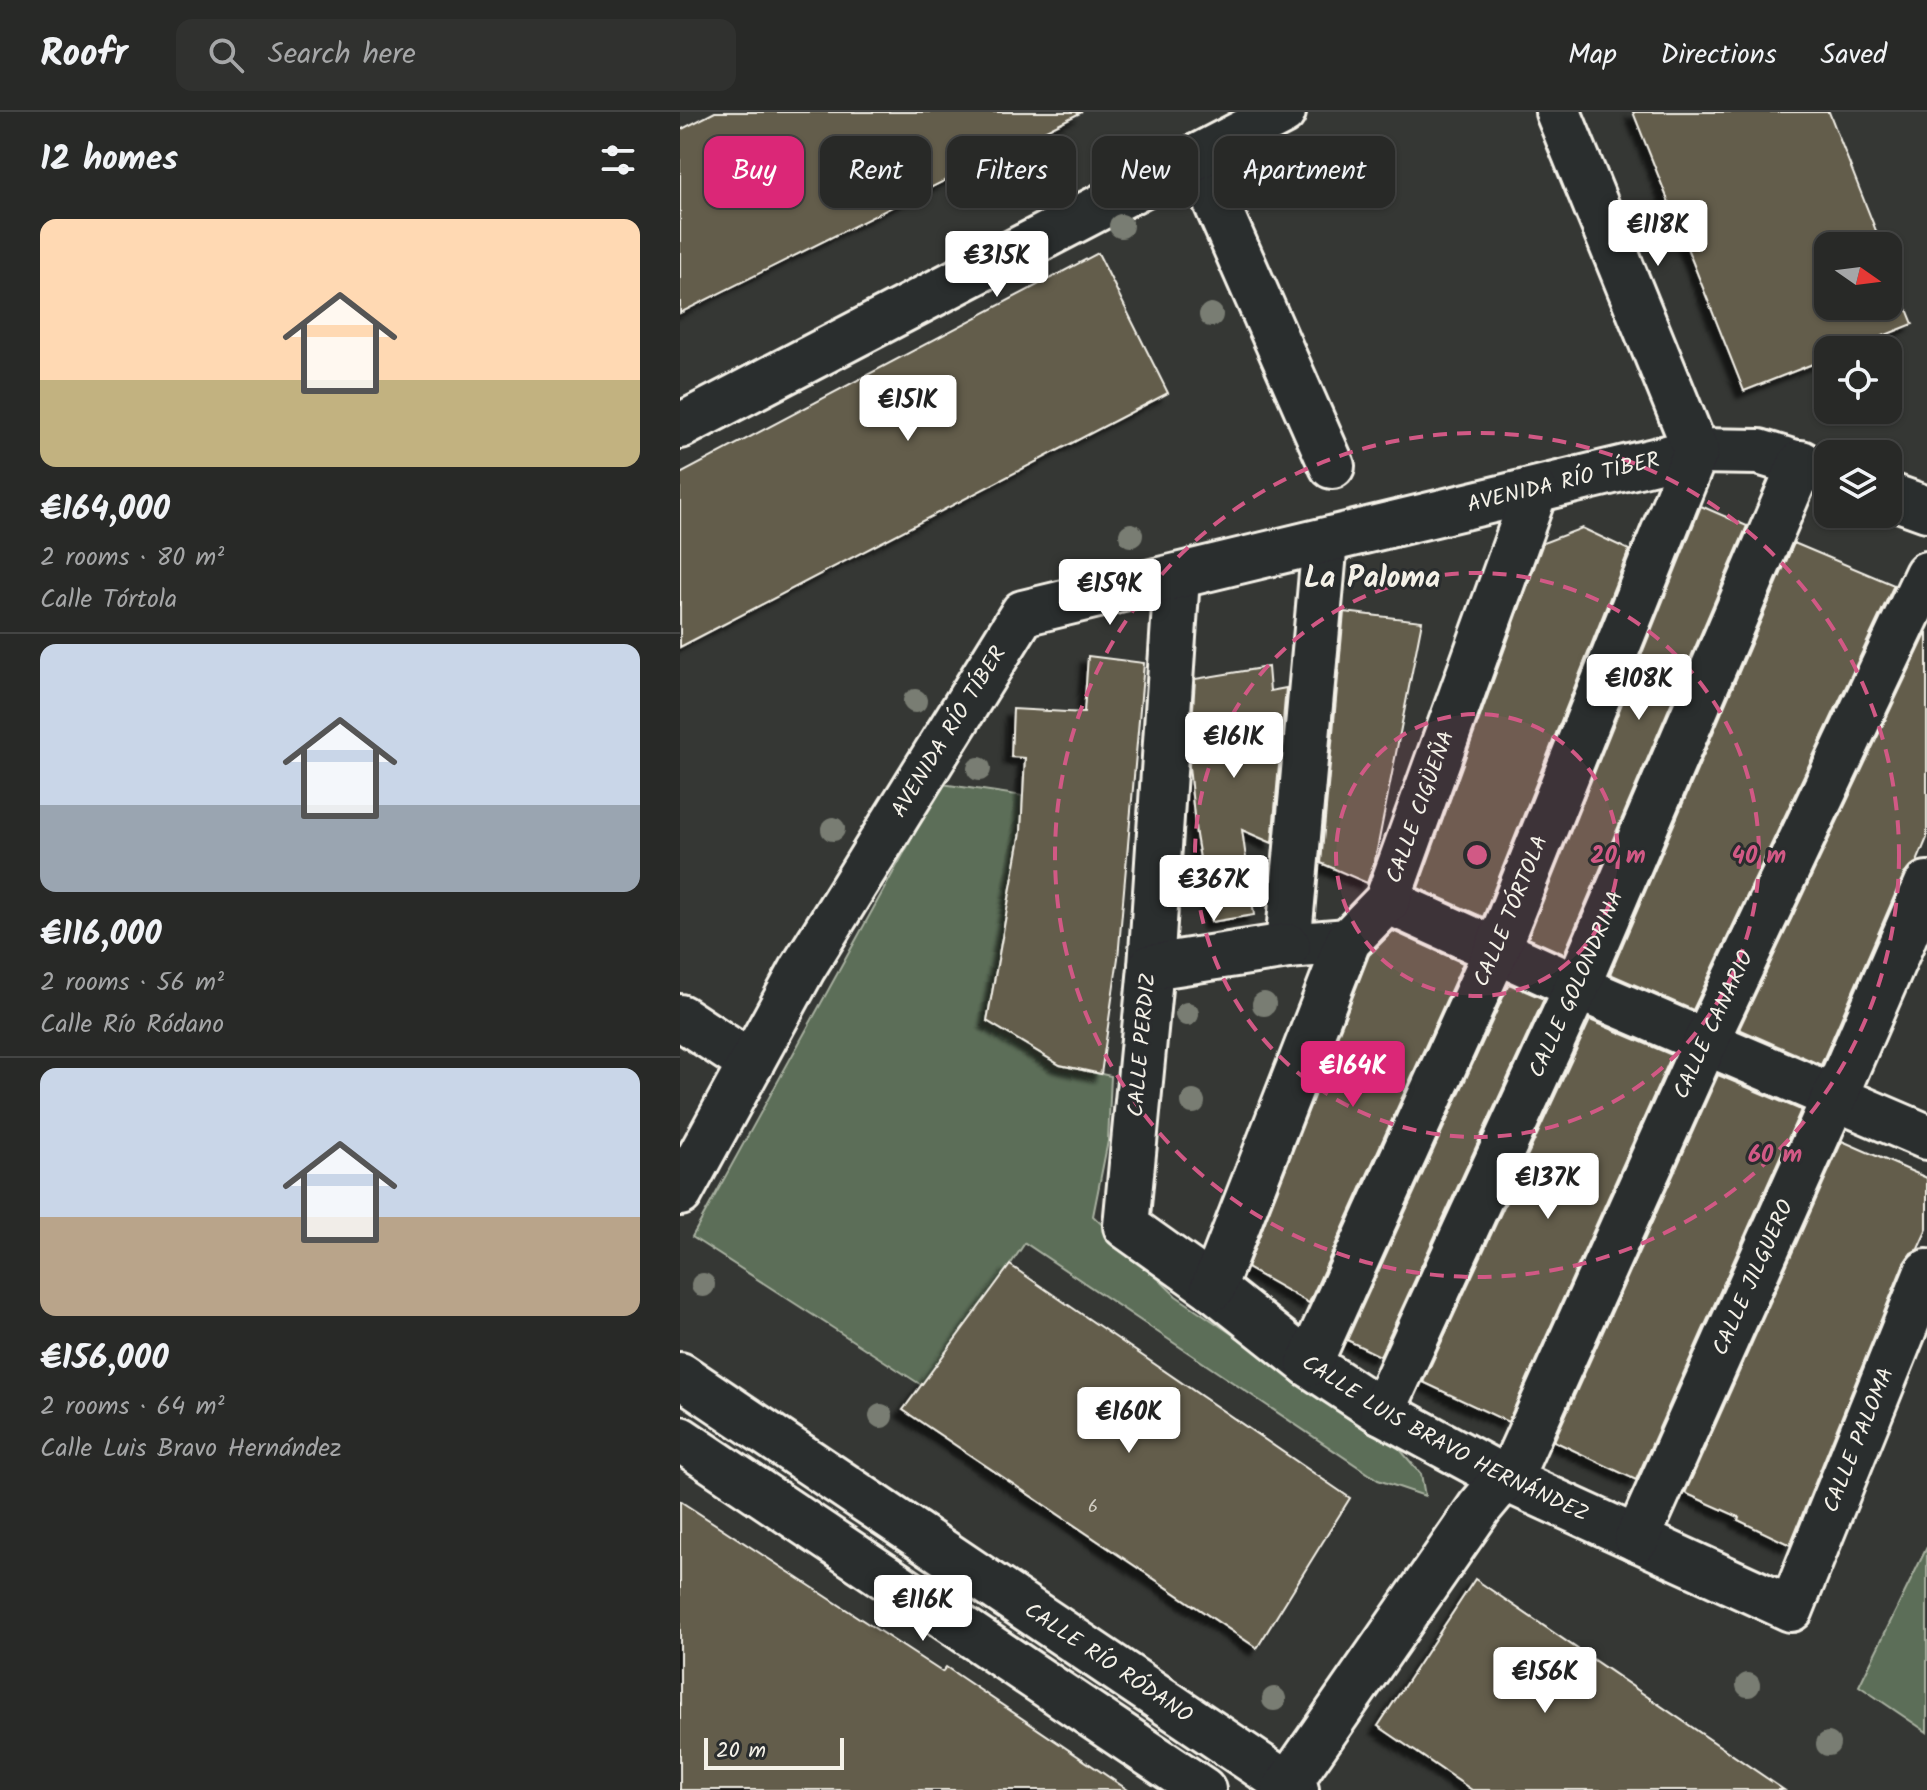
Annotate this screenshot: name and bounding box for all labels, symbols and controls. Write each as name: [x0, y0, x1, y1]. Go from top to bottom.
search box: [176, 19, 736, 91]
text: Roofr: [40, 25, 128, 85]
text: Search here: [268, 31, 416, 79]
icon: search: [204, 33, 248, 77]
text: Map: [1568, 33, 1617, 78]
text: Directions: [1661, 33, 1777, 78]
text: Saved: [1821, 33, 1887, 78]
text: 12 homes: [40, 133, 178, 187]
chip: Buy: [704, 136, 804, 208]
chip: Rent: [820, 136, 931, 208]
chip: Filters: [947, 136, 1076, 208]
chip: New: [1092, 136, 1198, 208]
chip: Apartment: [1214, 136, 1395, 208]
icon: filters: [596, 138, 640, 182]
pin: €118K: [1602, 200, 1714, 268]
text: €118K: [1626, 205, 1690, 247]
pin: €315K: [941, 231, 1053, 299]
north arrow: [1814, 232, 1902, 320]
map controls: [1814, 232, 1902, 528]
text: €315K: [963, 236, 1031, 278]
icon: home: [268, 271, 412, 415]
button: locate: [1814, 336, 1902, 424]
pin: €151K: [852, 375, 964, 443]
text: €151K: [878, 380, 939, 422]
button: layers: [1814, 440, 1902, 528]
street label: AVENIDA RÍO TÍBER: [1464, 443, 1663, 523]
text: €164,000: [40, 483, 170, 537]
text: 2 rooms · 80 m²: [40, 537, 224, 579]
district label: La Paloma: [1304, 555, 1440, 603]
pin: €159K: [1054, 559, 1166, 627]
text: €159K: [1077, 564, 1143, 606]
text: Calle Tórtola: [40, 579, 177, 621]
street label: AVENIDA RÍO TÍBER: [883, 639, 1016, 825]
pin: €108K: [1583, 654, 1695, 722]
text: €108K: [1605, 659, 1673, 701]
icon: home: [268, 696, 412, 840]
pin: €161K: [1178, 712, 1290, 780]
text: €161K: [1203, 717, 1265, 759]
street label: CALLE CIGÜEÑA: [1377, 726, 1465, 888]
street label: CALLE TÓRTOLA: [1464, 830, 1558, 993]
text: 20 m: [1590, 837, 1646, 876]
text: 40 m: [1732, 837, 1786, 876]
centre of rings: [1463, 841, 1491, 869]
pin: €367K: [1158, 855, 1270, 923]
text: €367K: [1178, 860, 1250, 902]
street label: CALLE GOLONDRINA: [1520, 885, 1634, 1084]
text: €116,000: [40, 908, 162, 962]
street label: CALLE CANARIO: [1665, 944, 1764, 1105]
text: 2 rooms · 56 m²: [40, 962, 224, 1004]
street label: CALLE PERDIZ: [1119, 971, 1167, 1119]
text: Calle Río Ródano: [40, 1004, 224, 1046]
pin: €164K: [1297, 1041, 1409, 1109]
text: €164K: [1319, 1046, 1387, 1088]
icon: home: [268, 1120, 412, 1264]
text: 60 m: [1748, 1136, 1802, 1175]
pin: €137K: [1492, 1153, 1604, 1221]
text: €137K: [1515, 1158, 1581, 1200]
street label: CALLE JILGUERO: [1704, 1194, 1804, 1361]
text: €156,000: [40, 1332, 169, 1386]
street label: CALLE LUIS BRAVO HERNÁNDEZ: [1294, 1346, 1594, 1532]
street label: CALLE PALOMA: [1814, 1362, 1904, 1518]
text: 2 rooms · 64 m²: [40, 1386, 224, 1428]
pin: €160K: [1073, 1387, 1185, 1455]
text: €160K: [1095, 1392, 1163, 1434]
text: Calle Luis Bravo Hernández: [40, 1428, 341, 1470]
house number: 6: [1088, 1493, 1098, 1522]
pin: €116K: [867, 1575, 979, 1643]
text: €116K: [892, 1580, 954, 1622]
street label: CALLE RÍO RÓDANO: [1017, 1594, 1200, 1733]
pin: €156K: [1489, 1647, 1601, 1715]
text: €156K: [1511, 1652, 1579, 1694]
scale bar: [704, 1734, 844, 1770]
text: 20 m: [716, 1734, 766, 1769]

